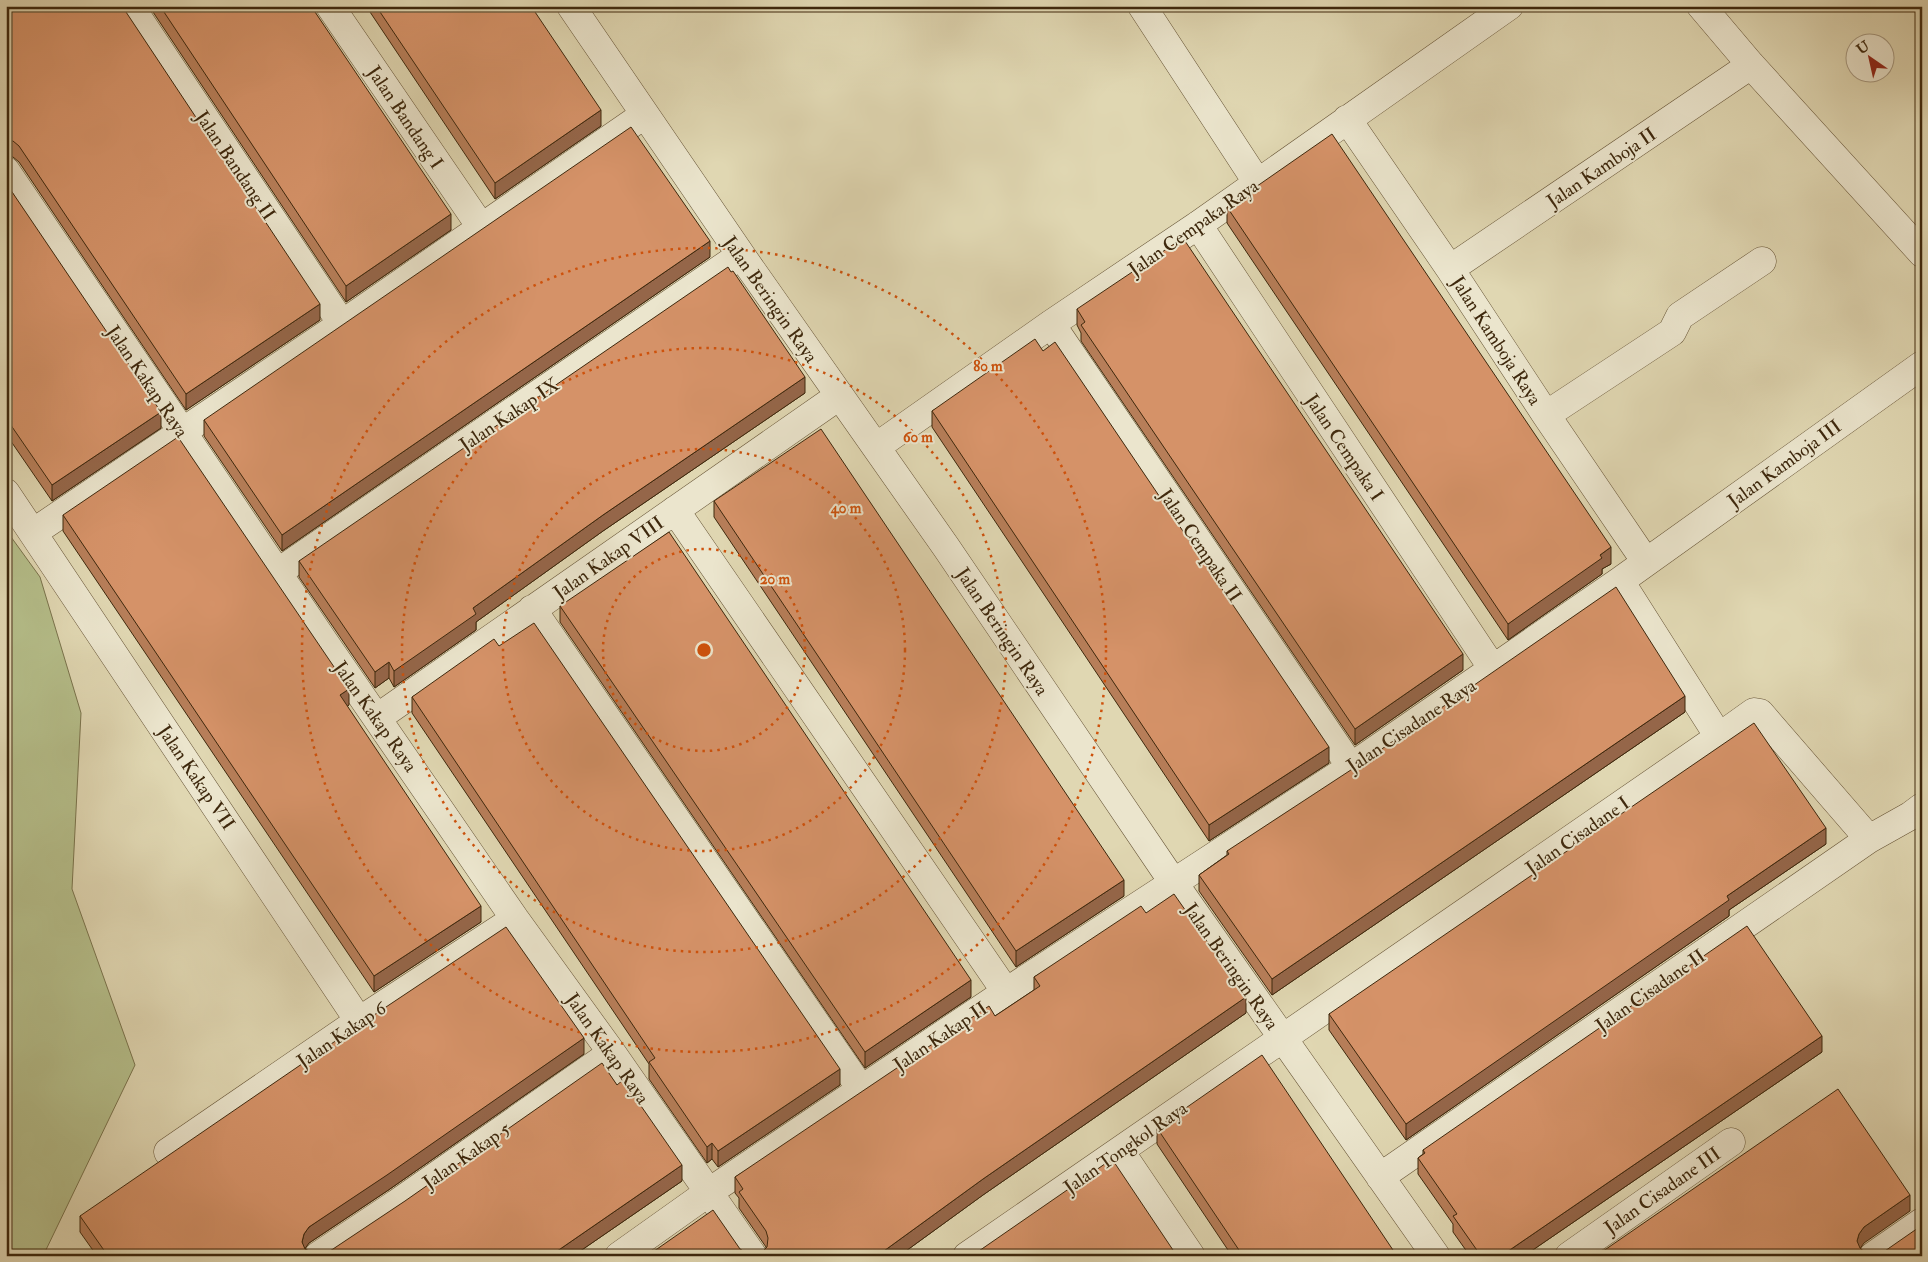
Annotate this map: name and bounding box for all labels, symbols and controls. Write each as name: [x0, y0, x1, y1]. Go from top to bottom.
north arrow: [1846, 32, 1896, 82]
text: U: [1853, 37, 1873, 58]
street label: Jalan Bandang I: [361, 60, 449, 174]
street label: Jalan Bandang II: [189, 105, 281, 225]
street label: Jalan Kamboja II: [1541, 122, 1661, 214]
street label: Jalan Cempaka Raya: [1123, 174, 1264, 283]
street label: Jalan Beringin Raya: [717, 231, 823, 368]
street label: Jalan Kamboja Raya: [1445, 271, 1547, 410]
street label: Jalan Kakap Raya: [99, 320, 194, 443]
text: 80 m: [973, 357, 1003, 376]
street label: Jalan Kakap IX: [454, 372, 565, 458]
street label: Jalan Cempaka I: [1298, 389, 1389, 506]
street label: Jalan Kamboja III: [1722, 414, 1846, 514]
text: 60 m: [903, 428, 933, 447]
street label: Jalan Cempaka II: [1152, 483, 1247, 607]
text: 40 m: [830, 499, 862, 518]
street label: Jalan Kakap VIII: [548, 511, 669, 606]
street label: Jalan Beringin Raya: [950, 562, 1054, 700]
text: 20 m: [760, 570, 790, 589]
centre of rings: [695, 641, 713, 659]
street label: Jalan Kakap Raya: [327, 655, 422, 778]
street label: Jalan Cisadane Raya: [1341, 674, 1481, 779]
street label: Jalan Kakap VII: [151, 720, 240, 835]
street label: Jalan Cisadane I: [1520, 791, 1634, 881]
street label: Jalan Beringin Raya: [1178, 898, 1284, 1035]
street label: Jalan Cisadane II: [1590, 944, 1710, 1038]
street label: Jalan Kakap Raya: [559, 987, 654, 1110]
street label: Jalan Kakap 6: [291, 995, 393, 1075]
street label: Jalan Kakap II: [888, 997, 993, 1078]
street label: Jalan Tongkol Raya: [1058, 1096, 1192, 1200]
street label: Jalan Kakap 5: [417, 1117, 516, 1196]
street label: Jalan Cisadane III: [1599, 1142, 1725, 1240]

